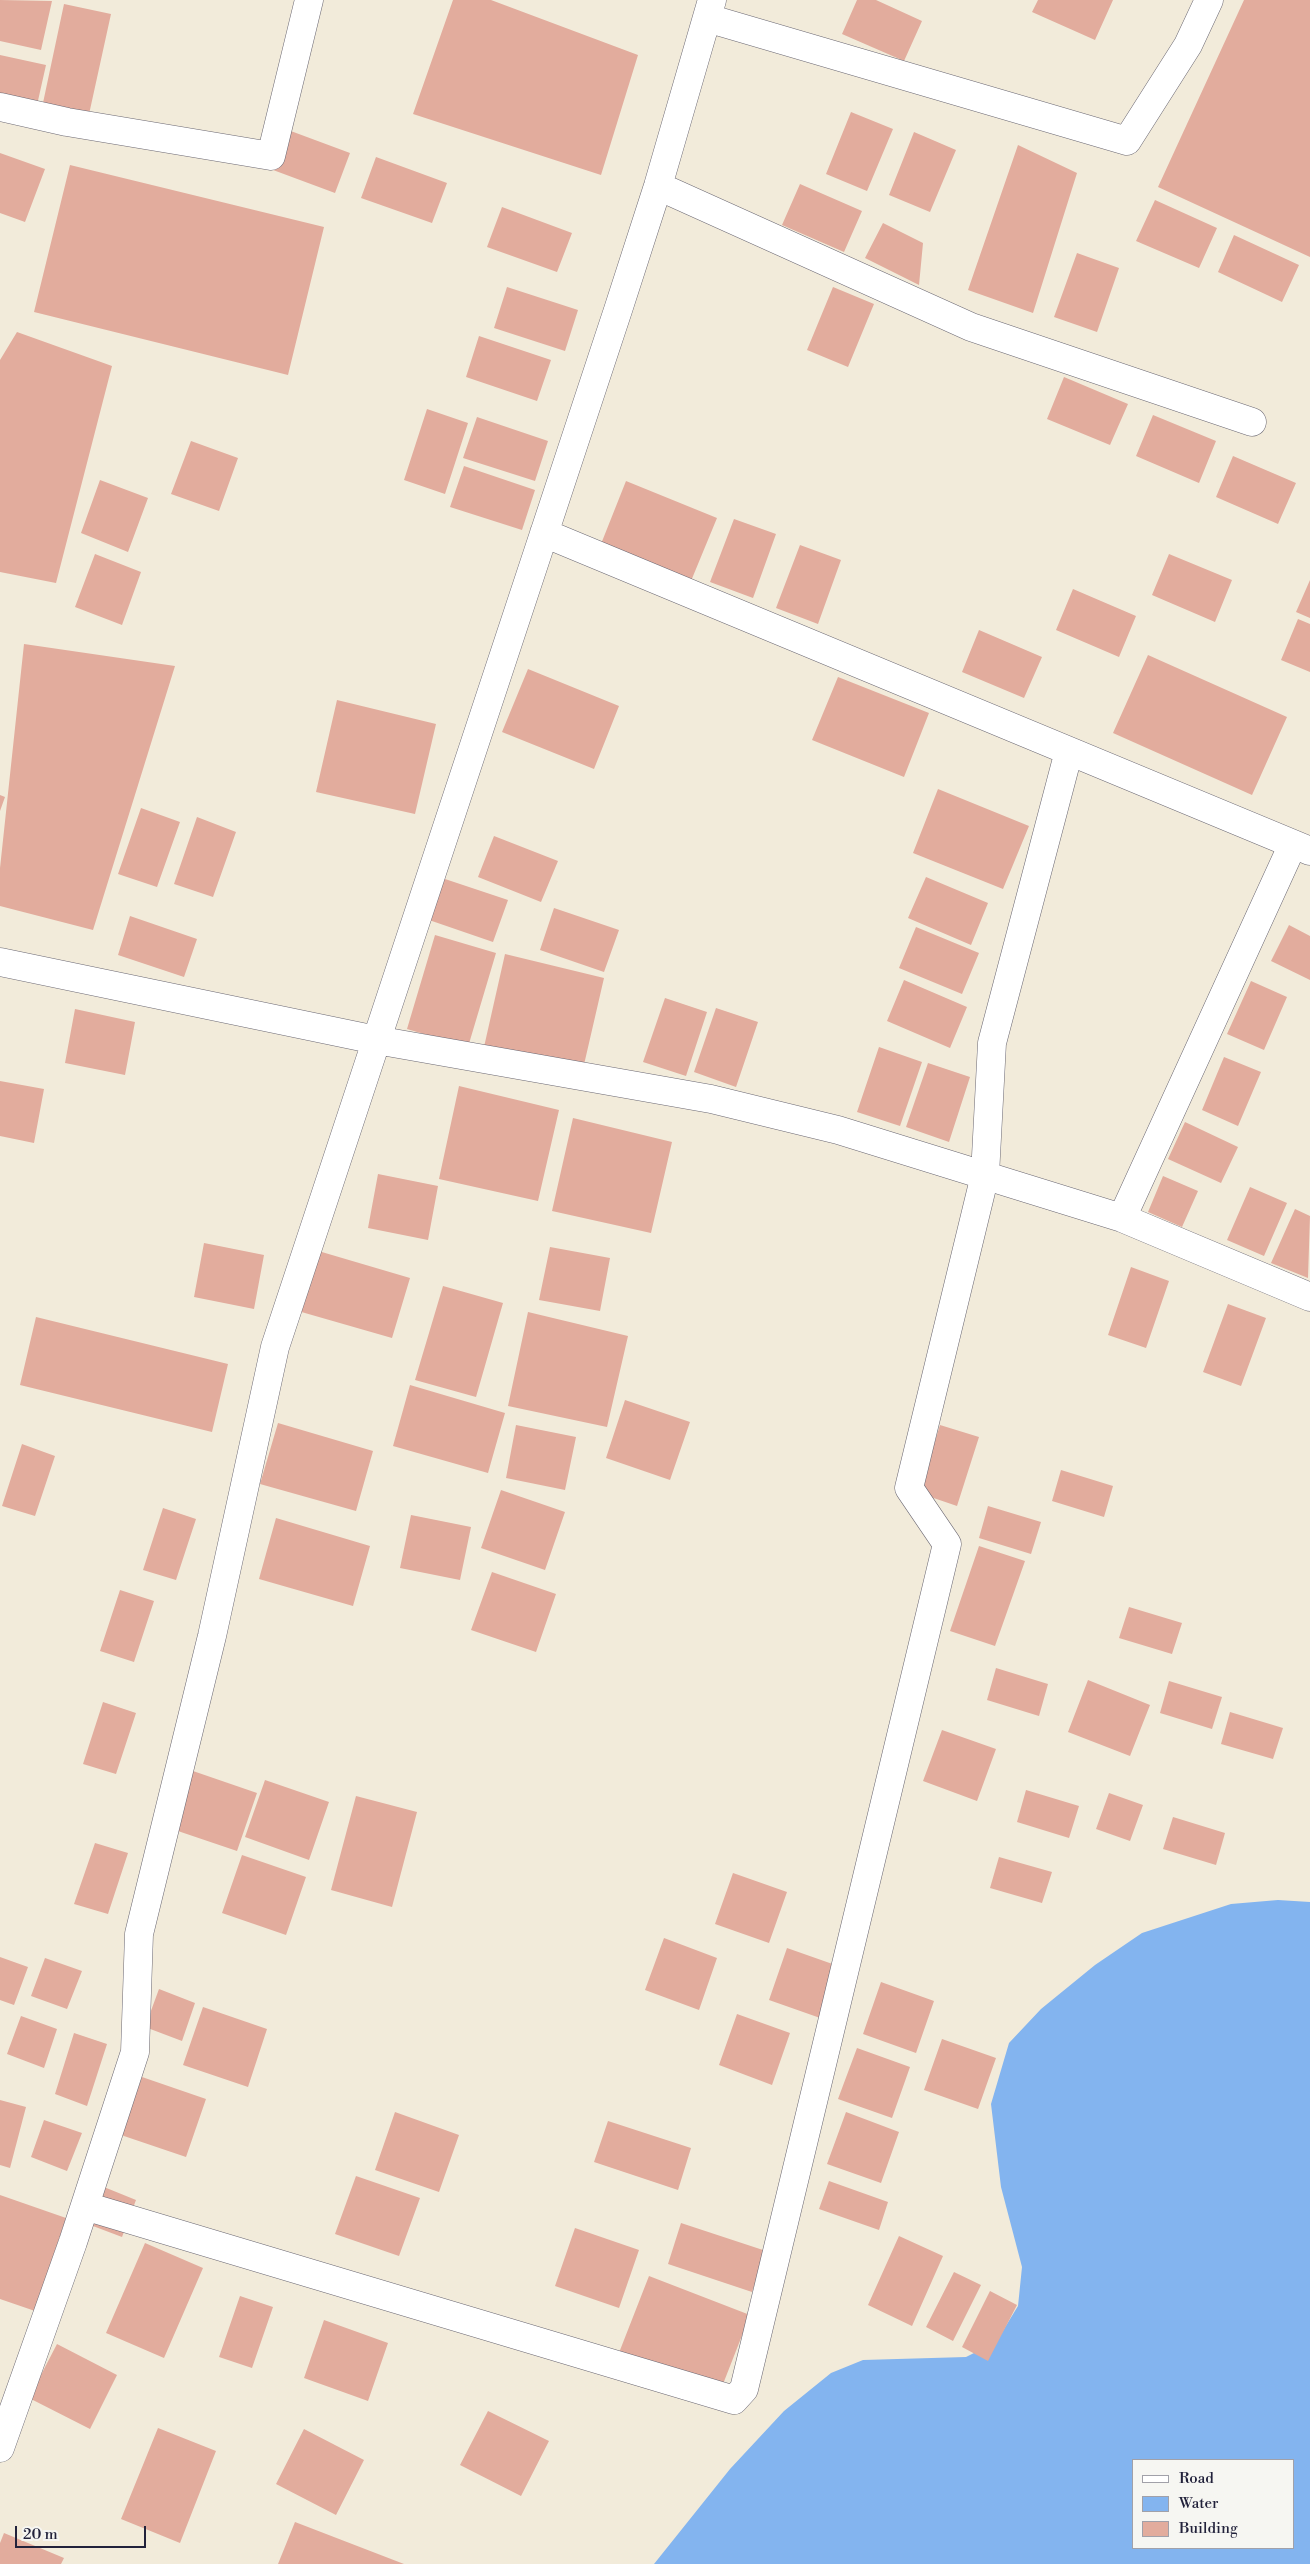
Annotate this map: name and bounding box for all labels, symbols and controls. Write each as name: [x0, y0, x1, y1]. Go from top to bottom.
legend: [1132, 2459, 1295, 2549]
text: Road: [1179, 2469, 1214, 2488]
text: Water: [1179, 2494, 1218, 2513]
scale bar: [18, 2516, 149, 2548]
text: Building: [1179, 2519, 1238, 2538]
text: 20 m: [23, 2525, 58, 2544]

